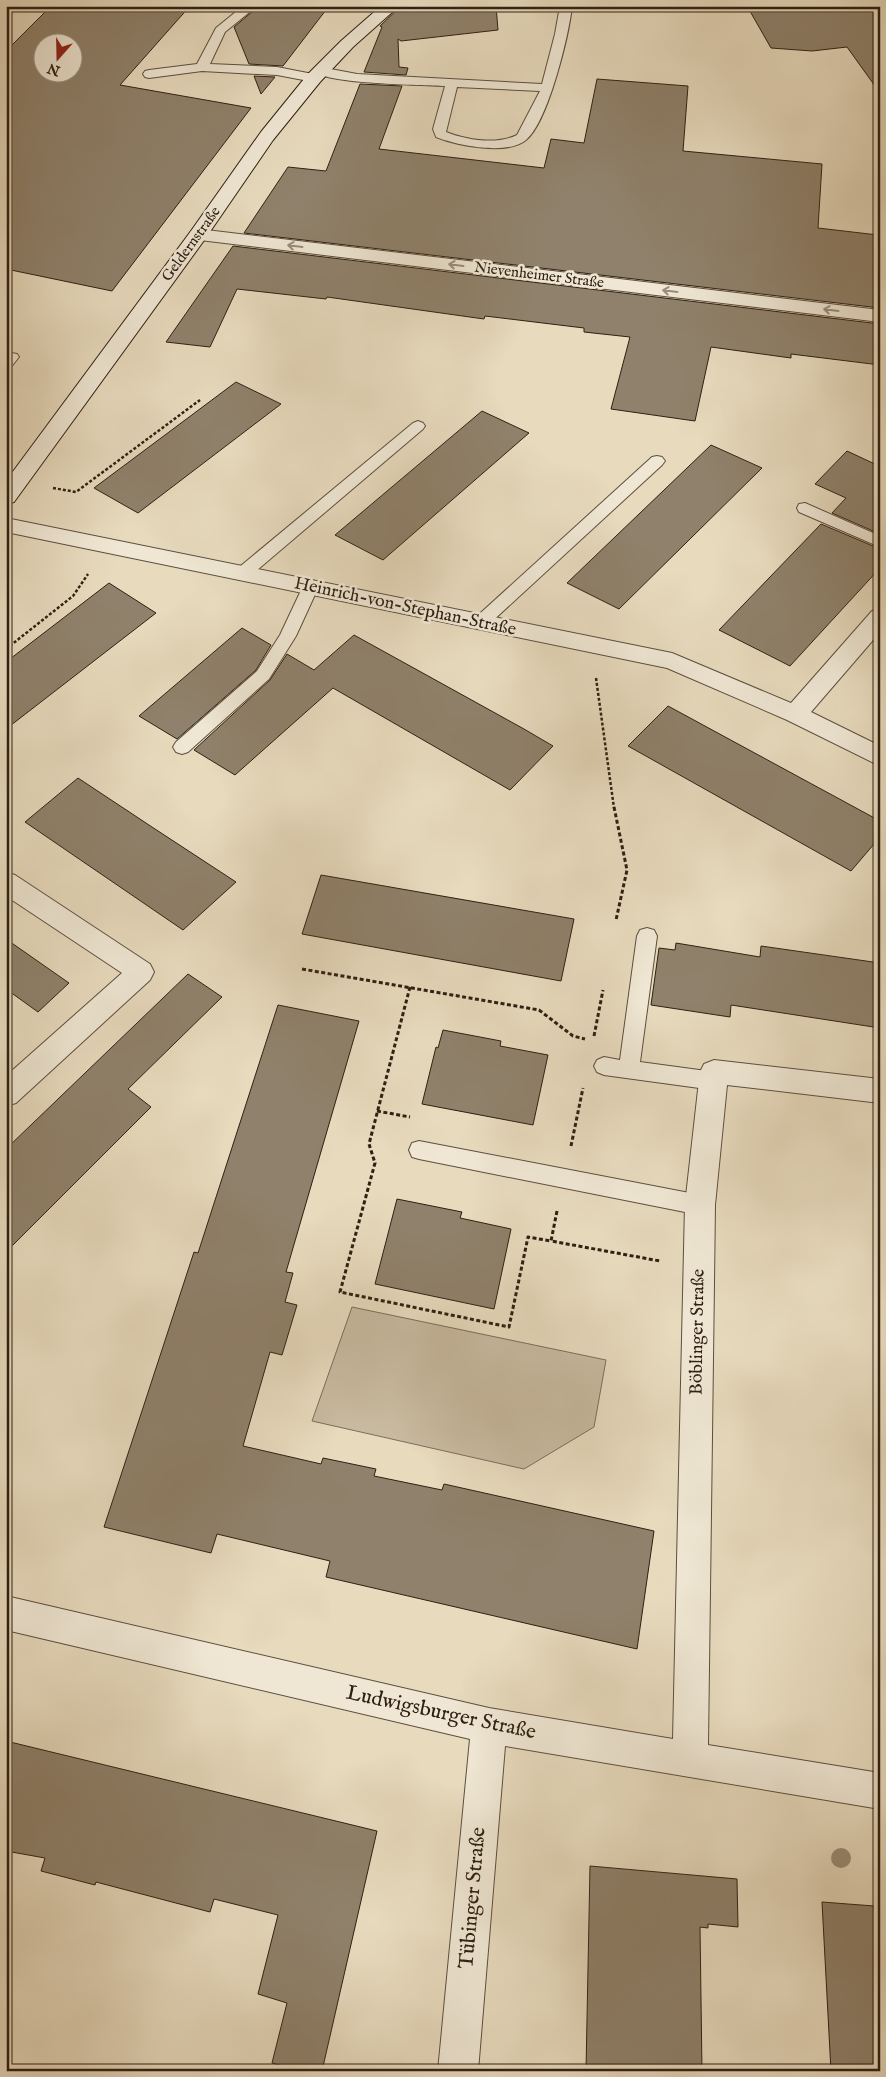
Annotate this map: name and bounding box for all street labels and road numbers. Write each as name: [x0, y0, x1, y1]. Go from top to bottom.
street label: Geldernstraße: [157, 203, 225, 285]
street label: Nievenheimer Straße: [473, 258, 605, 292]
street label: Heinrich-von-Stephan-Straße: [292, 572, 518, 642]
street label: Böblinger Straße: [685, 1269, 711, 1395]
street label: Ludwigsburger Straße: [344, 1680, 539, 1746]
street label: Tübinger Straße: [453, 1826, 493, 1970]

